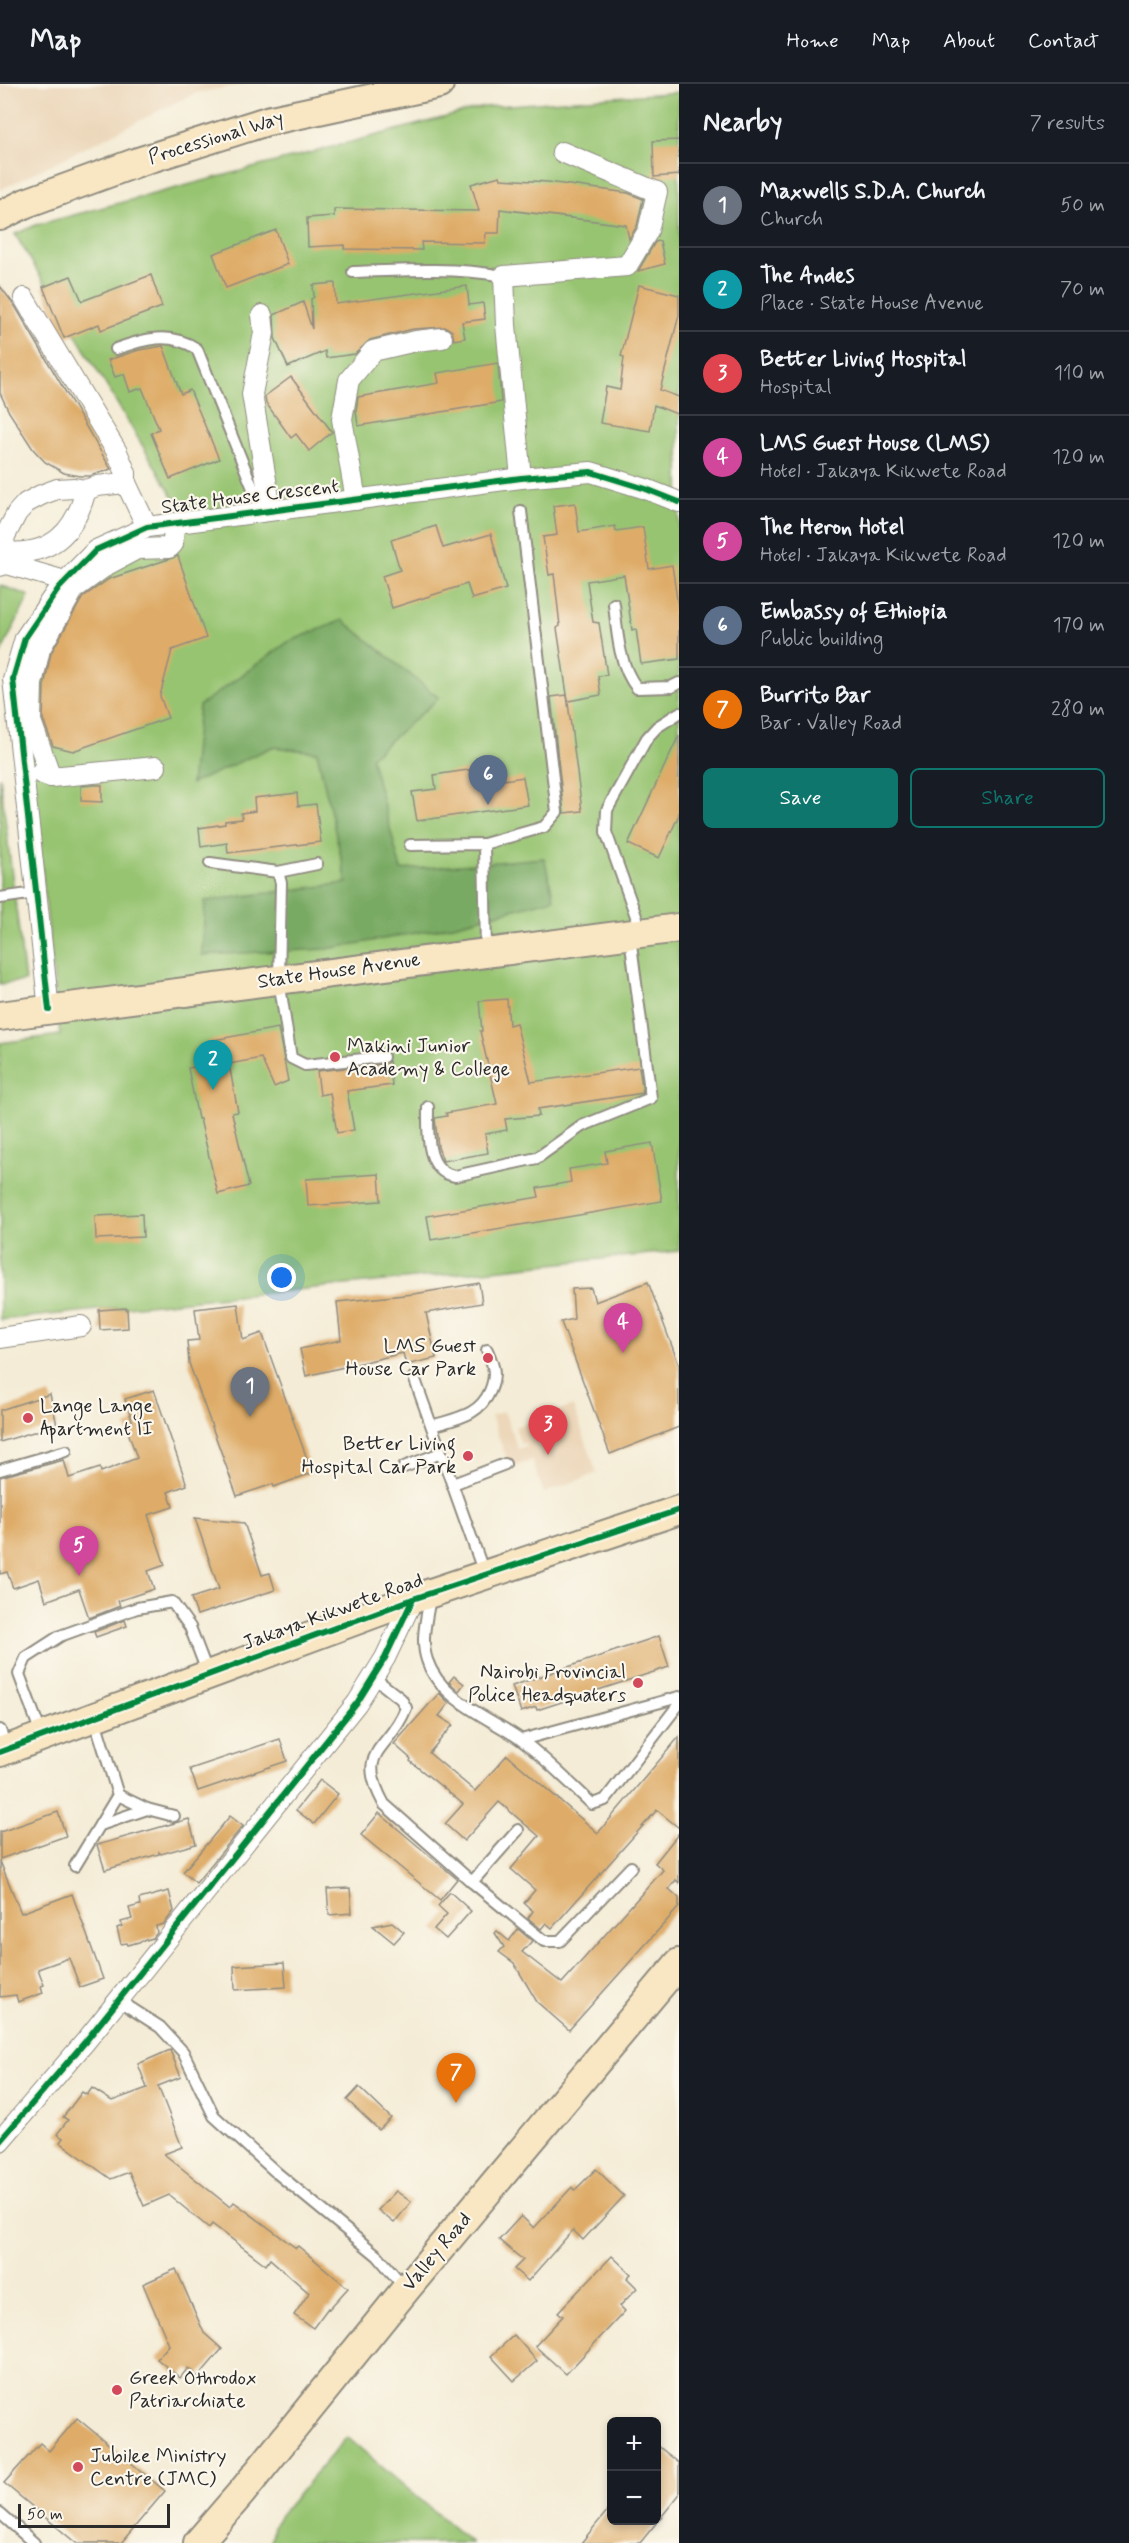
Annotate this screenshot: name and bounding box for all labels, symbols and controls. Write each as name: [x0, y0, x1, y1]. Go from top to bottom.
text: Map: [30, 23, 81, 60]
text: Home: [787, 27, 839, 55]
text: Map: [872, 27, 910, 55]
text: About: [943, 27, 995, 55]
text: Contact: [1028, 27, 1099, 55]
street label: Processional Way: [145, 105, 287, 171]
text: Nearby: [703, 106, 782, 140]
text: 7 results: [1030, 110, 1105, 137]
text: Maxwells S.D.A. Church: [760, 178, 986, 206]
text: 1: [718, 192, 727, 219]
text: 50 m: [1060, 192, 1105, 219]
text: Church: [760, 206, 823, 233]
text: The Andes: [760, 262, 854, 290]
text: 2: [718, 276, 727, 303]
text: 70 m: [1060, 276, 1105, 303]
text: Place · State House Avenue: [760, 290, 984, 317]
text: Better Living Hospital: [760, 346, 966, 374]
text: 3: [718, 360, 727, 387]
text: 110 m: [1054, 360, 1105, 387]
text: Hospital: [760, 374, 831, 401]
text: LMS Guest House (LMS): [760, 430, 989, 458]
text: 4: [717, 444, 728, 471]
text: 120 m: [1052, 444, 1105, 471]
text: Hotel · Jakaya Kikwete Road: [760, 458, 1007, 485]
street label: State House Crescent: [160, 473, 340, 521]
text: The Heron Hotel: [760, 514, 904, 542]
text: 5: [717, 528, 729, 555]
text: 120 m: [1052, 528, 1105, 555]
text: Hotel · Jakaya Kikwete Road: [760, 542, 1007, 569]
text: Embassy of Ethiopia: [760, 598, 948, 626]
text: 6: [717, 612, 728, 639]
text: 170 m: [1053, 612, 1105, 639]
text: Public building: [760, 626, 883, 653]
text: Burrito Bar: [760, 682, 870, 710]
text: 7: [716, 696, 729, 723]
text: 280 m: [1051, 696, 1105, 723]
text: Bar · Valley Road: [760, 710, 902, 737]
pin: 6: [468, 756, 508, 805]
button: Save: [703, 768, 898, 828]
button: Share: [910, 768, 1105, 828]
street label: State House Avenue: [256, 946, 422, 996]
place label: Makini Junior Academy & College: [347, 1033, 510, 1083]
pin: 2: [194, 1040, 232, 1090]
marker: Makini Junior Academy & College: [328, 1050, 342, 1064]
your location: [267, 1263, 296, 1292]
pin: 4: [604, 1304, 642, 1353]
place label: LMS Guest House Car Park: [345, 1333, 476, 1383]
marker: LMS Guest House Car Park: [481, 1351, 495, 1365]
pin: 1: [230, 1368, 270, 1417]
place label: Lange Lange Apartment II: [40, 1393, 153, 1444]
pin: 3: [528, 1406, 568, 1455]
marker: Lange Lange Apartment II: [21, 1411, 35, 1425]
place label: Better Living Hospital Car Park: [301, 1431, 456, 1481]
marker: Better Living Hospital Car Park: [461, 1449, 475, 1463]
pin: 5: [60, 1526, 98, 1576]
street label: Jakaya Kikwete Road: [239, 1567, 427, 1657]
place label: Nairobi Provincial Police Headquaters: [468, 1659, 626, 1709]
marker: Nairobi Provincial Police Headquaters: [631, 1676, 645, 1690]
pin: 7: [436, 2054, 476, 2103]
street label: Valley Road: [396, 2207, 478, 2297]
place label: Greek Othrodox Patriarchiate: [129, 2365, 256, 2415]
marker: Greek Othrodox Patriarchiate: [110, 2383, 124, 2397]
map controls: [607, 2417, 661, 2525]
button: +: [607, 2417, 661, 2471]
place label: Jubilee Ministry Centre (JMC): [90, 2443, 226, 2493]
marker: Jubilee Ministry Centre (JMC): [71, 2460, 85, 2474]
button: −: [607, 2471, 661, 2525]
scale bar: [18, 2501, 170, 2528]
text: 50 m: [27, 2504, 63, 2525]

